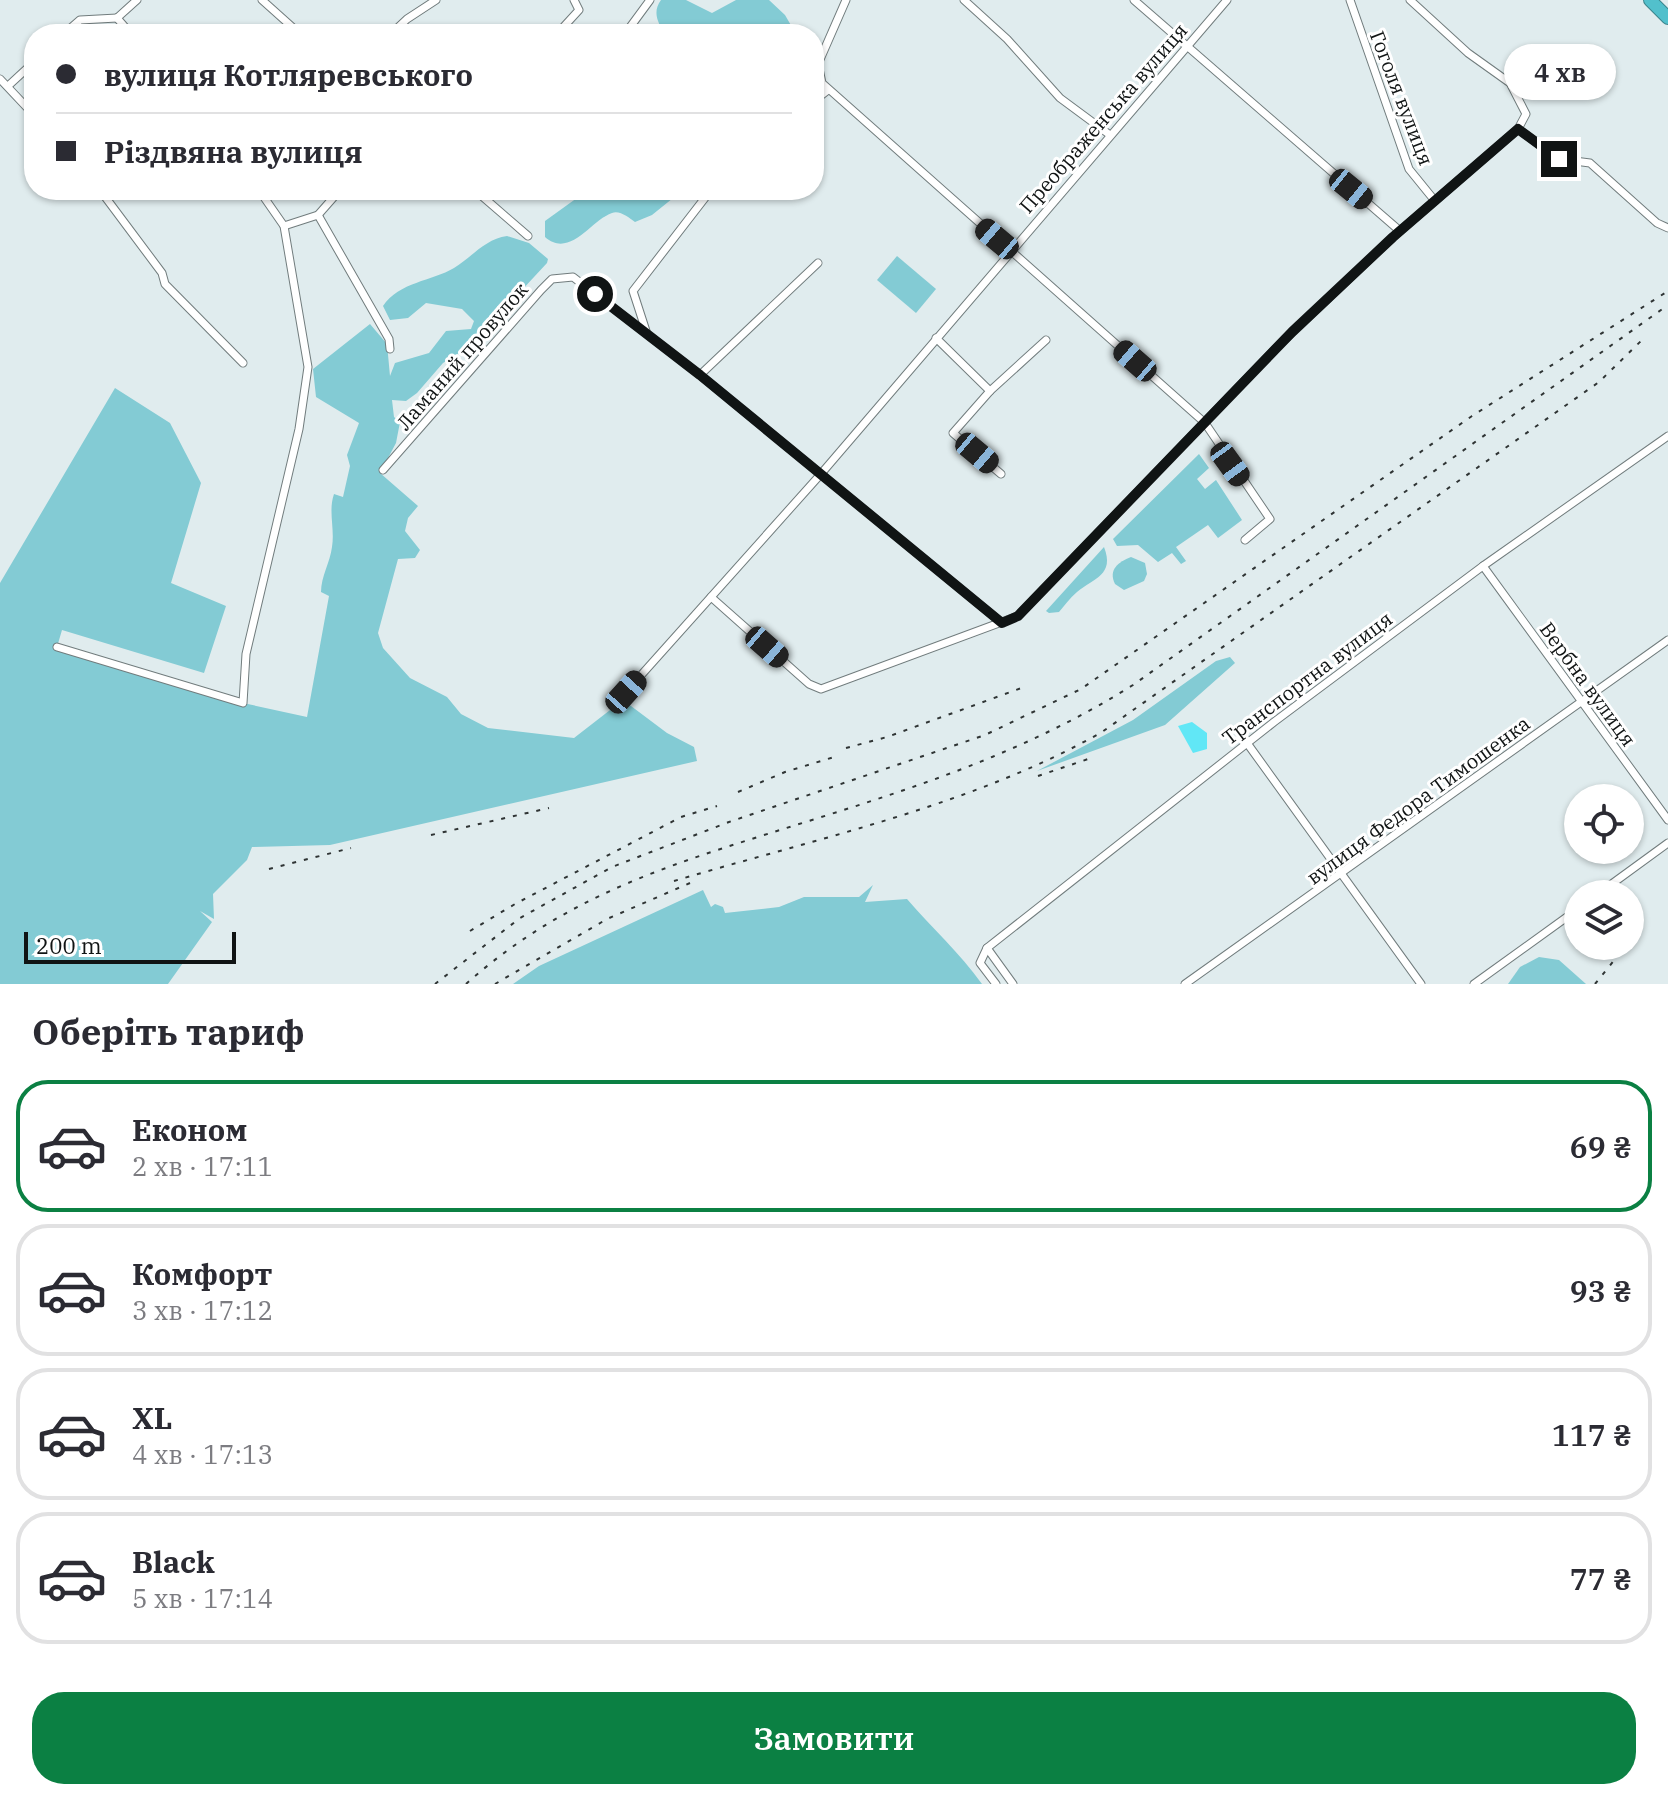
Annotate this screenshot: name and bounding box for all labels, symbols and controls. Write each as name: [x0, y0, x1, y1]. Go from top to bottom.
street label: Преображенська вулиця: [1013, 17, 1193, 219]
street label: Гоголя вулиця: [1364, 27, 1440, 169]
callout: 4 хв: [1503, 43, 1615, 99]
text: вулиця Котляревського: [104, 55, 473, 94]
text: 4 хв: [1534, 55, 1586, 89]
text: Різдвяна вулиця: [104, 132, 363, 171]
route end: [1541, 141, 1577, 177]
car: [1325, 165, 1377, 213]
car: [971, 214, 1023, 264]
street label: Ламаний провулок: [390, 276, 534, 436]
route start: [577, 276, 613, 312]
car: [1109, 336, 1161, 386]
car: [951, 428, 1003, 478]
car: [1206, 438, 1254, 490]
street label: Транспортна вулиця: [1216, 605, 1398, 751]
street label: Вербна вулиця: [1534, 617, 1642, 751]
car: [741, 622, 793, 672]
car: [601, 666, 651, 718]
street label: вулиця Федора Тимошенка: [1301, 710, 1535, 890]
map controls: [1564, 784, 1644, 960]
button: locate: [1564, 784, 1644, 864]
button: layers: [1564, 880, 1644, 960]
scale bar: [24, 928, 236, 964]
text: 200 m: [36, 931, 102, 960]
text: Оберіть тариф: [32, 1008, 305, 1055]
icon: car: [36, 1110, 108, 1182]
text: Економ: [132, 1110, 247, 1149]
text: 69 ₴: [1570, 1127, 1632, 1166]
text: 2 хв · 17:11: [132, 1149, 273, 1183]
icon: car: [36, 1254, 108, 1326]
text: Комфорт: [132, 1254, 273, 1293]
text: 93 ₴: [1570, 1271, 1632, 1310]
text: 3 хв · 17:12: [132, 1293, 273, 1327]
icon: car: [36, 1398, 108, 1470]
text: XL: [132, 1398, 172, 1437]
text: 117 ₴: [1552, 1415, 1632, 1454]
text: 4 хв · 17:13: [132, 1437, 273, 1471]
icon: car: [36, 1542, 108, 1614]
text: Black: [132, 1542, 215, 1581]
text: 77 ₴: [1570, 1559, 1632, 1598]
text: 5 хв · 17:14: [132, 1581, 273, 1615]
button: Замовити: [32, 1692, 1636, 1784]

